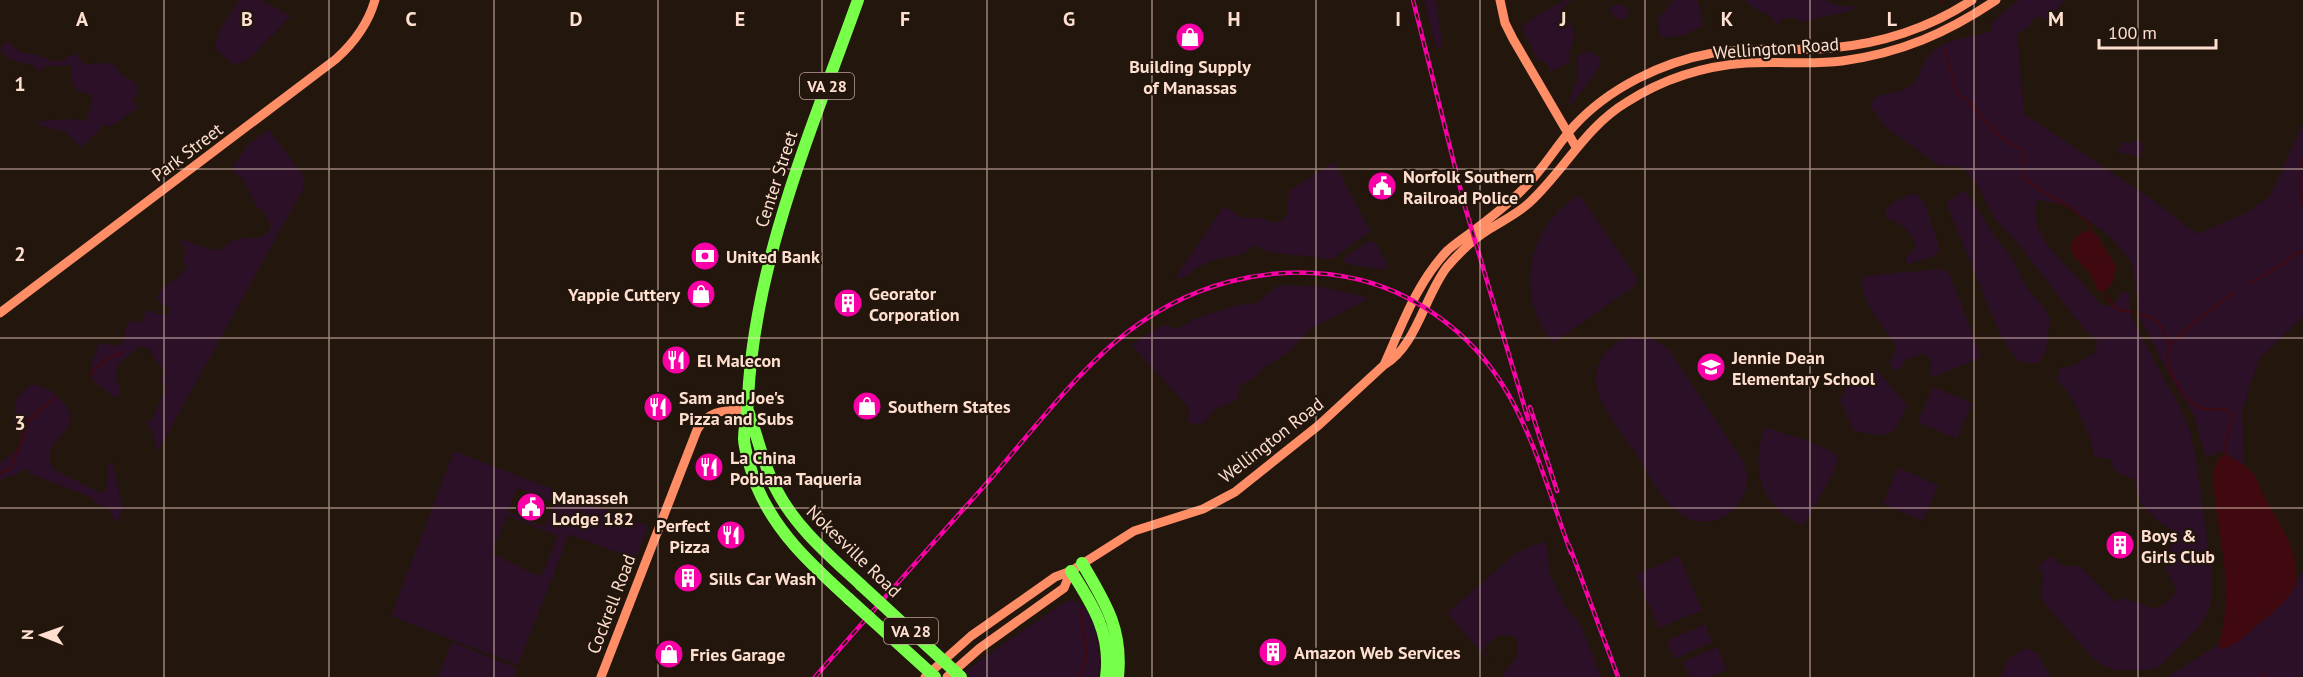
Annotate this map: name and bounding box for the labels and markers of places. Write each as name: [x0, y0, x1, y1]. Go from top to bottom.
shop icon: Building Supply of Manassas: [1174, 21, 1206, 53]
place label: Building Supply of Manassas: [1129, 55, 1251, 99]
place label: Norfolk Southern Railroad Police: [1403, 165, 1535, 209]
public building icon: Norfolk Southern Railroad Police: [1366, 170, 1398, 202]
bank icon: United Bank: [689, 240, 721, 272]
place label: United Bank: [726, 245, 820, 268]
shop icon: Yappie Cuttery: [685, 278, 717, 310]
place label: Georator Corporation: [869, 282, 960, 326]
place label: Yappie Cuttery: [567, 283, 680, 306]
building icon: Georator Corporation: [832, 287, 864, 319]
restaurant icon: El Malecon: [660, 344, 692, 376]
place label: Jennie Dean Elementary School: [1731, 346, 1876, 390]
place label: El Malecon: [697, 349, 781, 372]
school or university icon: Jennie Dean Elementary School: [1695, 351, 1727, 383]
place label: Sam and Joe's Pizza and Subs: [679, 386, 794, 430]
shop icon: Southern States: [851, 390, 883, 422]
restaurant icon: Sam and Joe's Pizza and Subs: [642, 391, 674, 423]
place label: Southern States: [888, 395, 1011, 418]
place label: La China Poblana Taqueria: [730, 446, 862, 490]
restaurant icon: La China Poblana Taqueria: [693, 451, 725, 483]
place label: Manasseh Lodge 182: [552, 486, 634, 530]
public building icon: Manasseh Lodge 182: [515, 491, 547, 523]
place label: Perfect Pizza: [656, 514, 711, 558]
restaurant icon: Perfect Pizza: [715, 519, 747, 551]
place label: Boys & Girls Club: [2141, 524, 2215, 568]
building icon: Boys & Girls Club: [2104, 529, 2136, 561]
building icon: Sills Car Wash: [672, 562, 704, 594]
place label: Sills Car Wash: [709, 567, 816, 590]
building icon: Amazon Web Services: [1257, 636, 1289, 668]
shop icon: Fries Garage: [653, 638, 685, 670]
place label: Amazon Web Services: [1294, 641, 1461, 664]
place label: Fries Garage: [690, 643, 785, 666]

